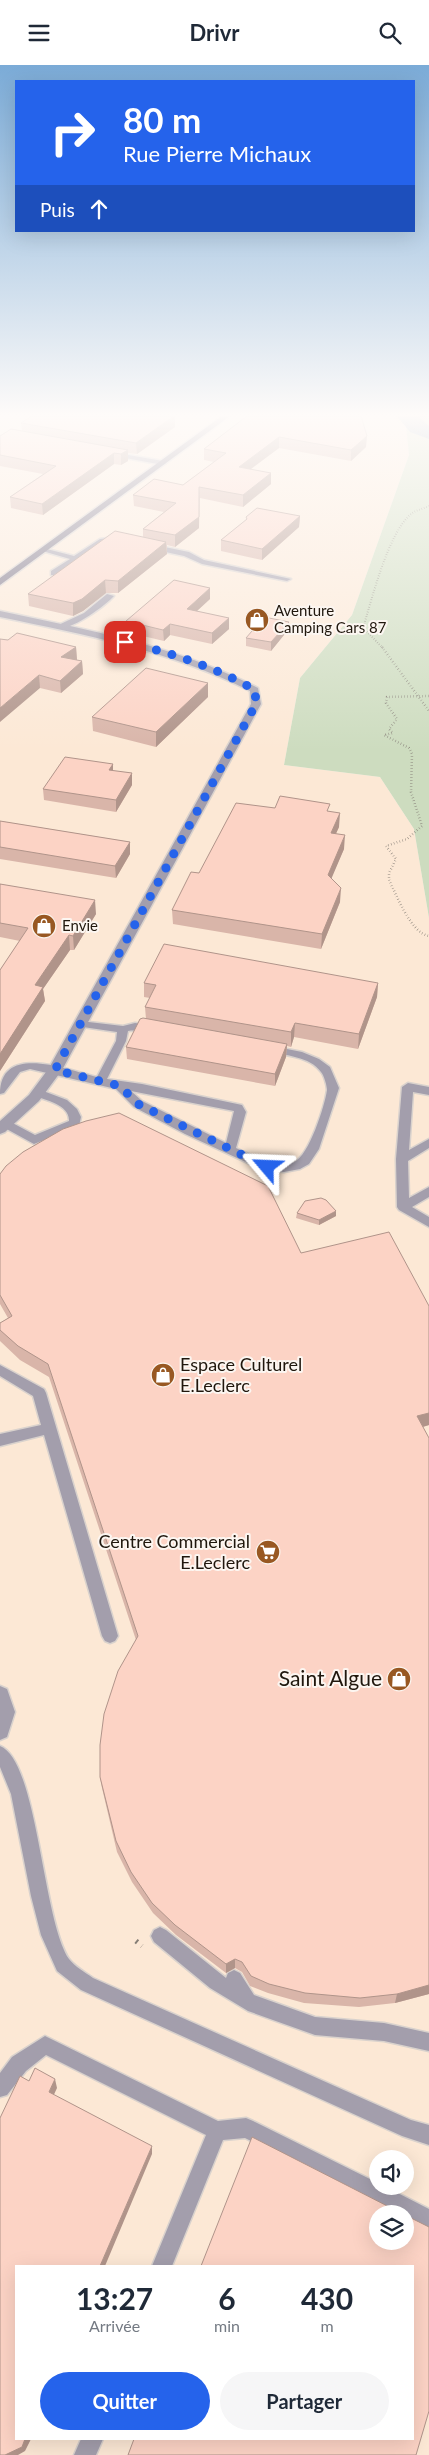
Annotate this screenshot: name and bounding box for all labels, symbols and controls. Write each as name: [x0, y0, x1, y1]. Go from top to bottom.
icon: menu: [25, 19, 53, 47]
text: Drivr: [189, 19, 240, 46]
icon: search: [376, 19, 404, 47]
text: 80 m: [123, 98, 201, 140]
icon: right: [40, 100, 105, 165]
text: Rue Pierre Michaux: [123, 140, 311, 167]
icon: ahead: [85, 195, 113, 223]
text: Puis: [40, 198, 75, 221]
place label: Aventure Camping Cars 87: [274, 601, 387, 636]
shop icon: Aventure Camping Cars 87: [244, 607, 270, 633]
pin: [104, 621, 146, 663]
icon: arrive: [111, 628, 139, 656]
shop icon: Envie: [31, 913, 57, 939]
place label: Envie: [62, 916, 98, 934]
position arrow: [240, 1140, 292, 1192]
place label: Espace Culturel E.Leclerc: [180, 1353, 302, 1396]
shop icon: Espace Culturel E.Leclerc: [150, 1362, 176, 1388]
place label: Centre Commercial E.Leclerc: [99, 1530, 250, 1573]
supermarket icon: Centre Commercial E.Leclerc: [255, 1539, 281, 1565]
place label: Saint Algue: [279, 1665, 382, 1690]
shop icon: Saint Algue: [386, 1666, 412, 1692]
map controls: [369, 2150, 414, 2250]
button: sound: [369, 2150, 414, 2195]
button: layers: [369, 2205, 414, 2250]
text: 13:27: [76, 2280, 153, 2316]
text: 6: [218, 2280, 236, 2316]
text: 430: [301, 2280, 353, 2316]
text: Arrivée: [89, 2316, 140, 2335]
text: min: [214, 2316, 240, 2335]
text: m: [320, 2316, 334, 2335]
button: Quitter: [40, 2372, 210, 2430]
button: Partager: [220, 2372, 389, 2430]

